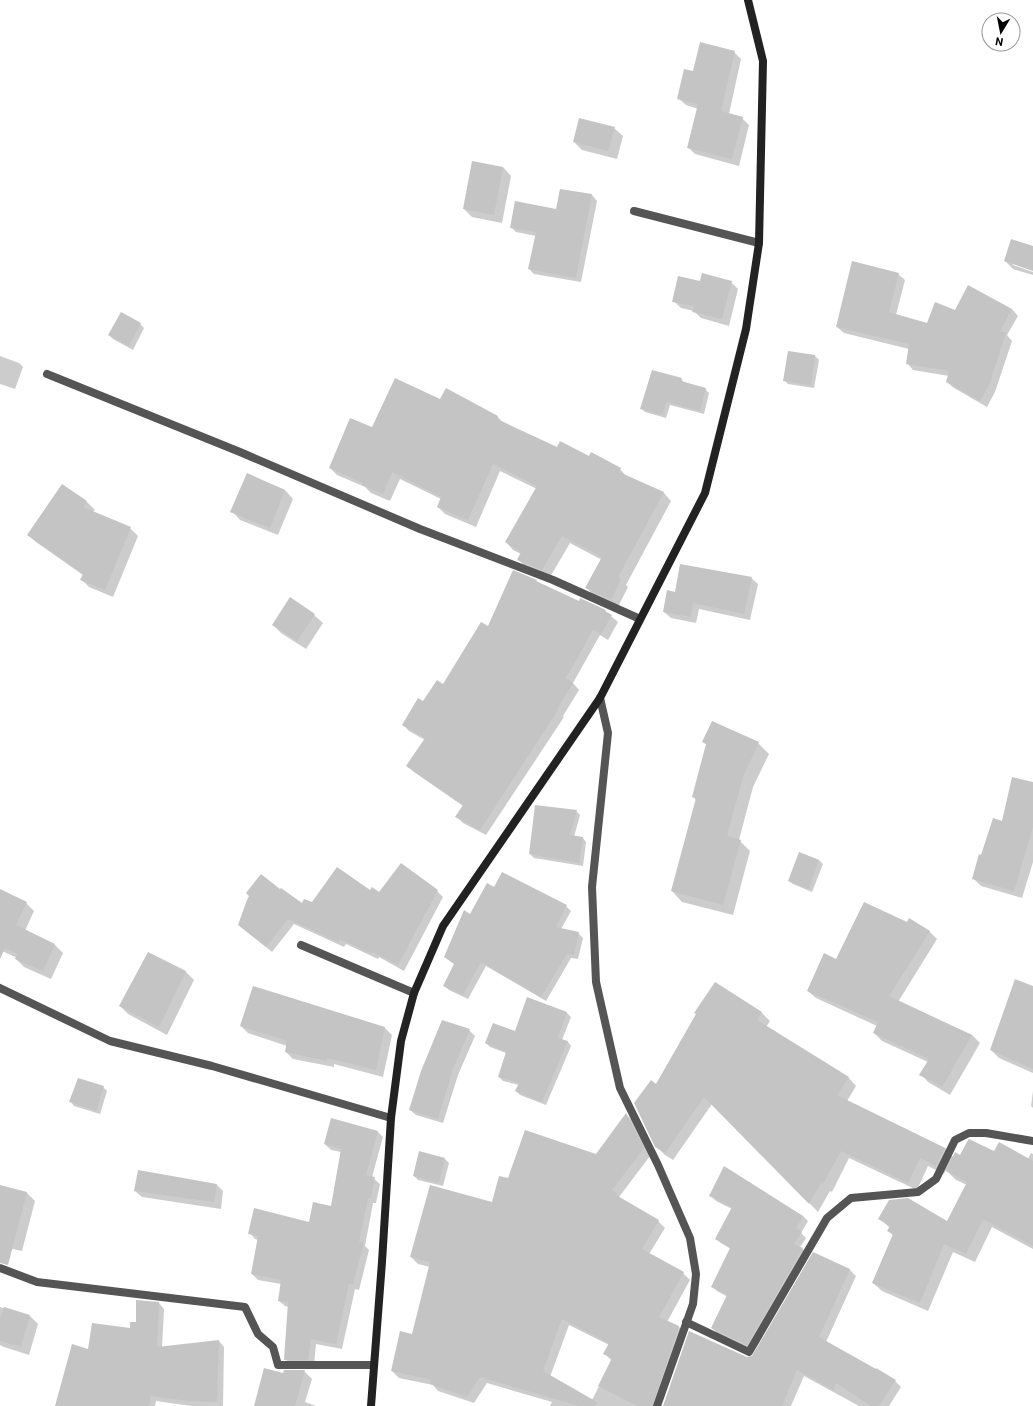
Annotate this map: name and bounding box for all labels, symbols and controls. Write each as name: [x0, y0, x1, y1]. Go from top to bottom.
north arrow: [981, 12, 1021, 52]
text: N: [994, 34, 1004, 48]

